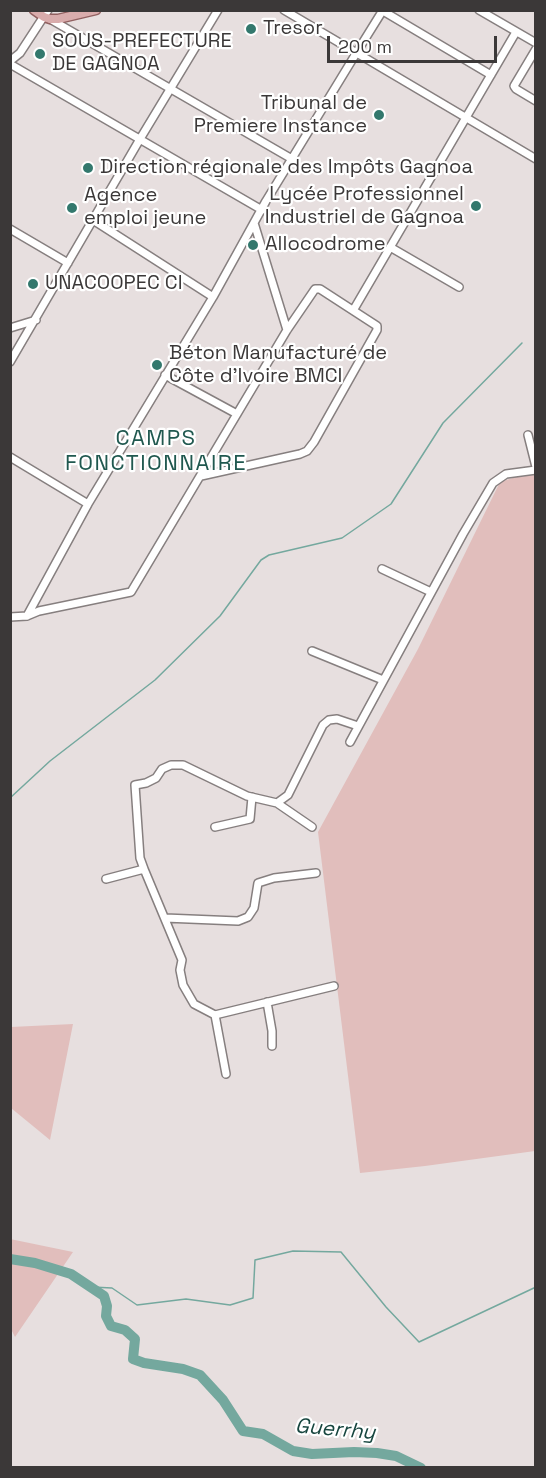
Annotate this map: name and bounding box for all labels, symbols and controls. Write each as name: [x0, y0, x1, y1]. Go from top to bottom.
place label: Tresor: [263, 17, 323, 41]
marker: Tresor: [244, 22, 258, 36]
scale bar: [330, 24, 500, 62]
place label: SOUS-PREFECTURE DE GAGNOA: [52, 30, 232, 77]
text: 200 m: [338, 35, 392, 58]
marker: SOUS-PREFECTURE DE GAGNOA: [33, 47, 47, 61]
place label: Tribunal de Premiere Instance: [194, 92, 367, 139]
marker: Tribunal de Premiere Instance: [372, 108, 386, 122]
place label: Direction régionale des Impôts Gagnoa: [100, 156, 473, 180]
marker: Direction régionale des Impôts Gagnoa: [81, 161, 95, 175]
place label: Lycée Professionnel Industriel de Gagnoa: [265, 183, 464, 230]
place label: Agence emploi jeune: [84, 184, 206, 231]
marker: Lycée Professionnel Industriel de Gagnoa: [469, 199, 483, 213]
marker: Agence emploi jeune: [65, 201, 79, 215]
place label: Allocodrome: [265, 233, 386, 257]
marker: Allocodrome: [246, 238, 260, 252]
place label: UNACOOPEC CI: [45, 272, 183, 296]
marker: UNACOOPEC CI: [26, 277, 40, 291]
place label: Béton Manufacturé de Côte d'Ivoire BMCI: [169, 342, 387, 389]
marker: Béton Manufacturé de Côte d'Ivoire BMCI: [150, 358, 164, 372]
district label: CAMPS FONCTIONNAIRE: [65, 426, 247, 478]
water label: Guerrhy: [294, 1414, 376, 1446]

